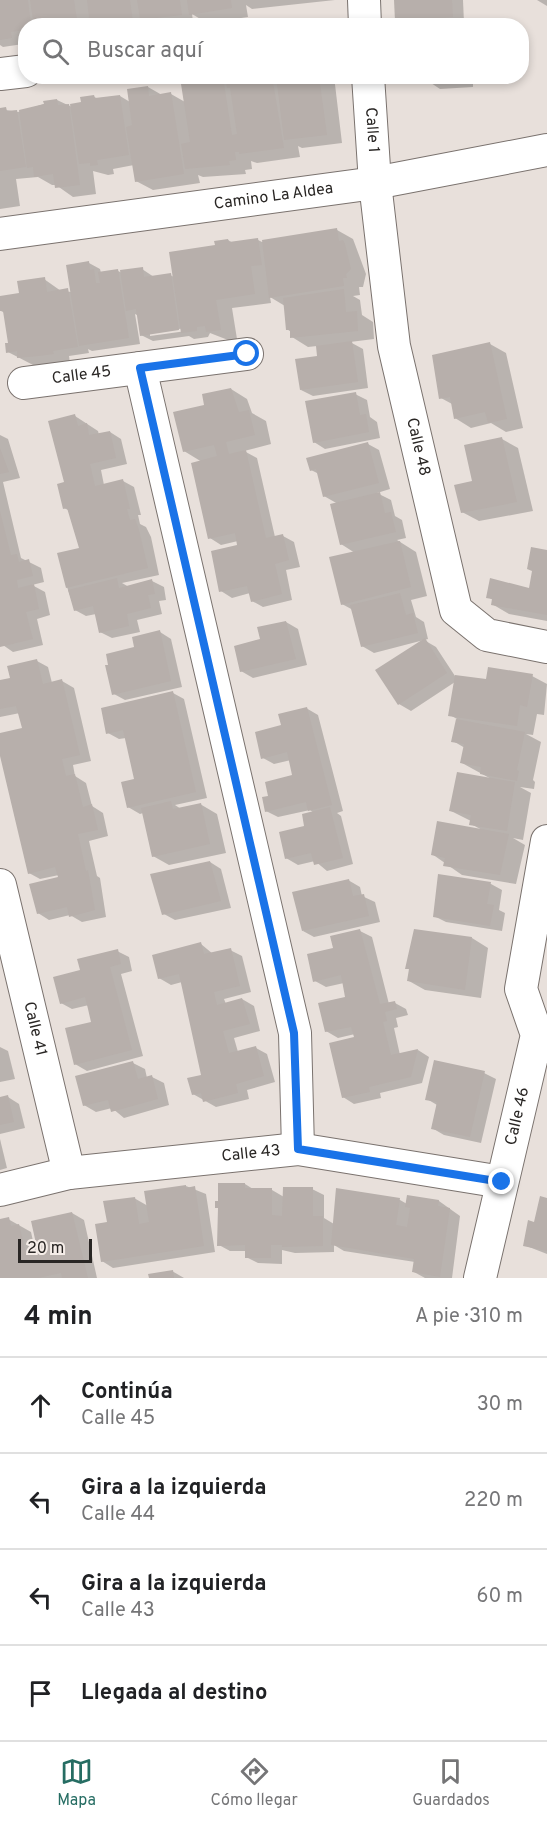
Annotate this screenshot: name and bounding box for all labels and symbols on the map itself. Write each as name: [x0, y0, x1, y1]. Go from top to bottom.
street label: Calle 1: [360, 107, 383, 153]
street label: Camino La Aldea: [213, 179, 334, 215]
route start: [233, 340, 259, 366]
street label: Calle 45: [51, 362, 112, 389]
street label: Calle 48: [401, 416, 434, 478]
street label: Calle 41: [18, 1000, 51, 1058]
street label: Calle 46: [501, 1085, 534, 1147]
street label: Calle 43: [220, 1141, 281, 1167]
route end: [488, 1168, 514, 1194]
scale bar: [18, 1236, 92, 1264]

